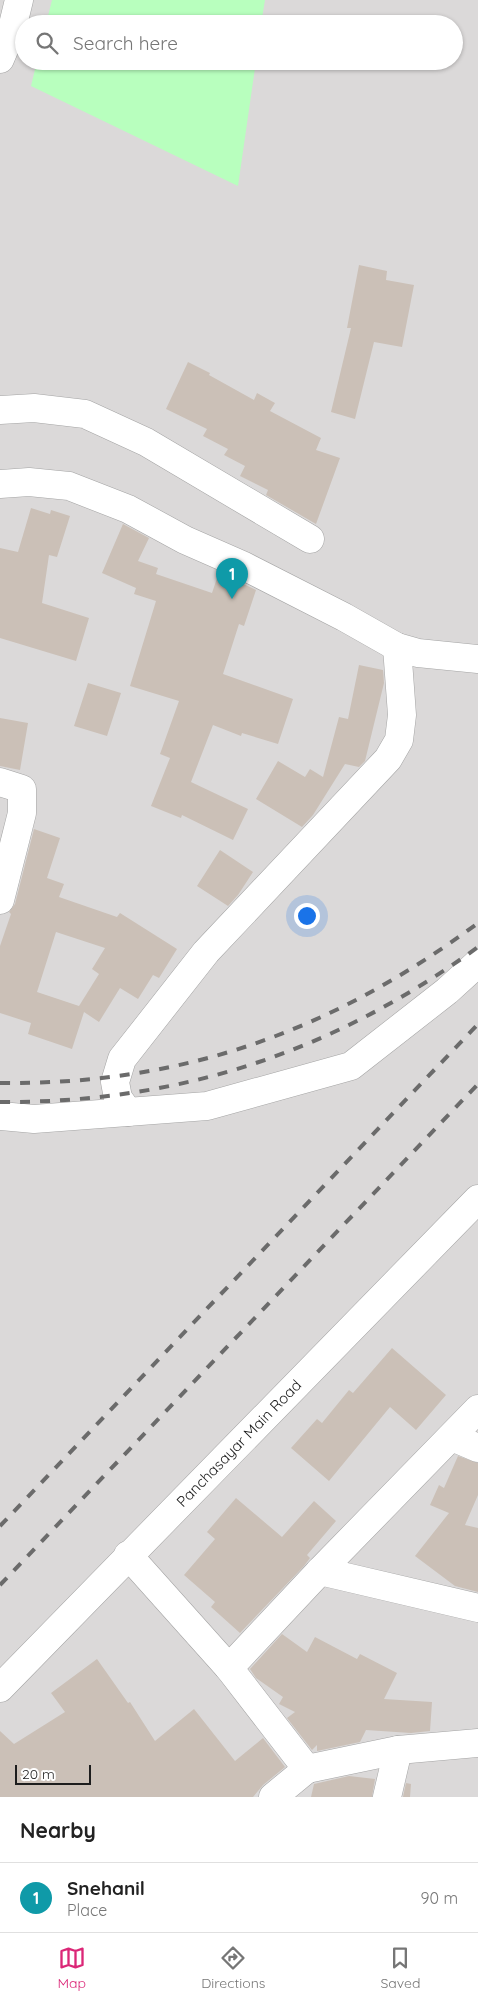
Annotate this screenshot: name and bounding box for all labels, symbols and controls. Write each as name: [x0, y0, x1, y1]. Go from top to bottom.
search box: [15, 15, 463, 70]
icon: search: [33, 29, 61, 57]
text: Search here: [73, 31, 178, 55]
pin: 1: [216, 558, 248, 599]
your location: [294, 903, 320, 929]
street label: Panchasayar Main Road: [172, 1375, 305, 1511]
scale bar: [15, 1762, 91, 1785]
text: 20 m: [22, 1765, 55, 1783]
text: Nearby: [20, 1817, 96, 1843]
text: Snehanil: [67, 1876, 145, 1900]
text: 1: [33, 1888, 39, 1908]
text: 90 m: [421, 1888, 458, 1908]
text: Place: [67, 1900, 107, 1920]
tab: Map: [58, 1944, 86, 1992]
tab: Directions: [201, 1944, 265, 1992]
tab: Saved: [380, 1944, 420, 1992]

